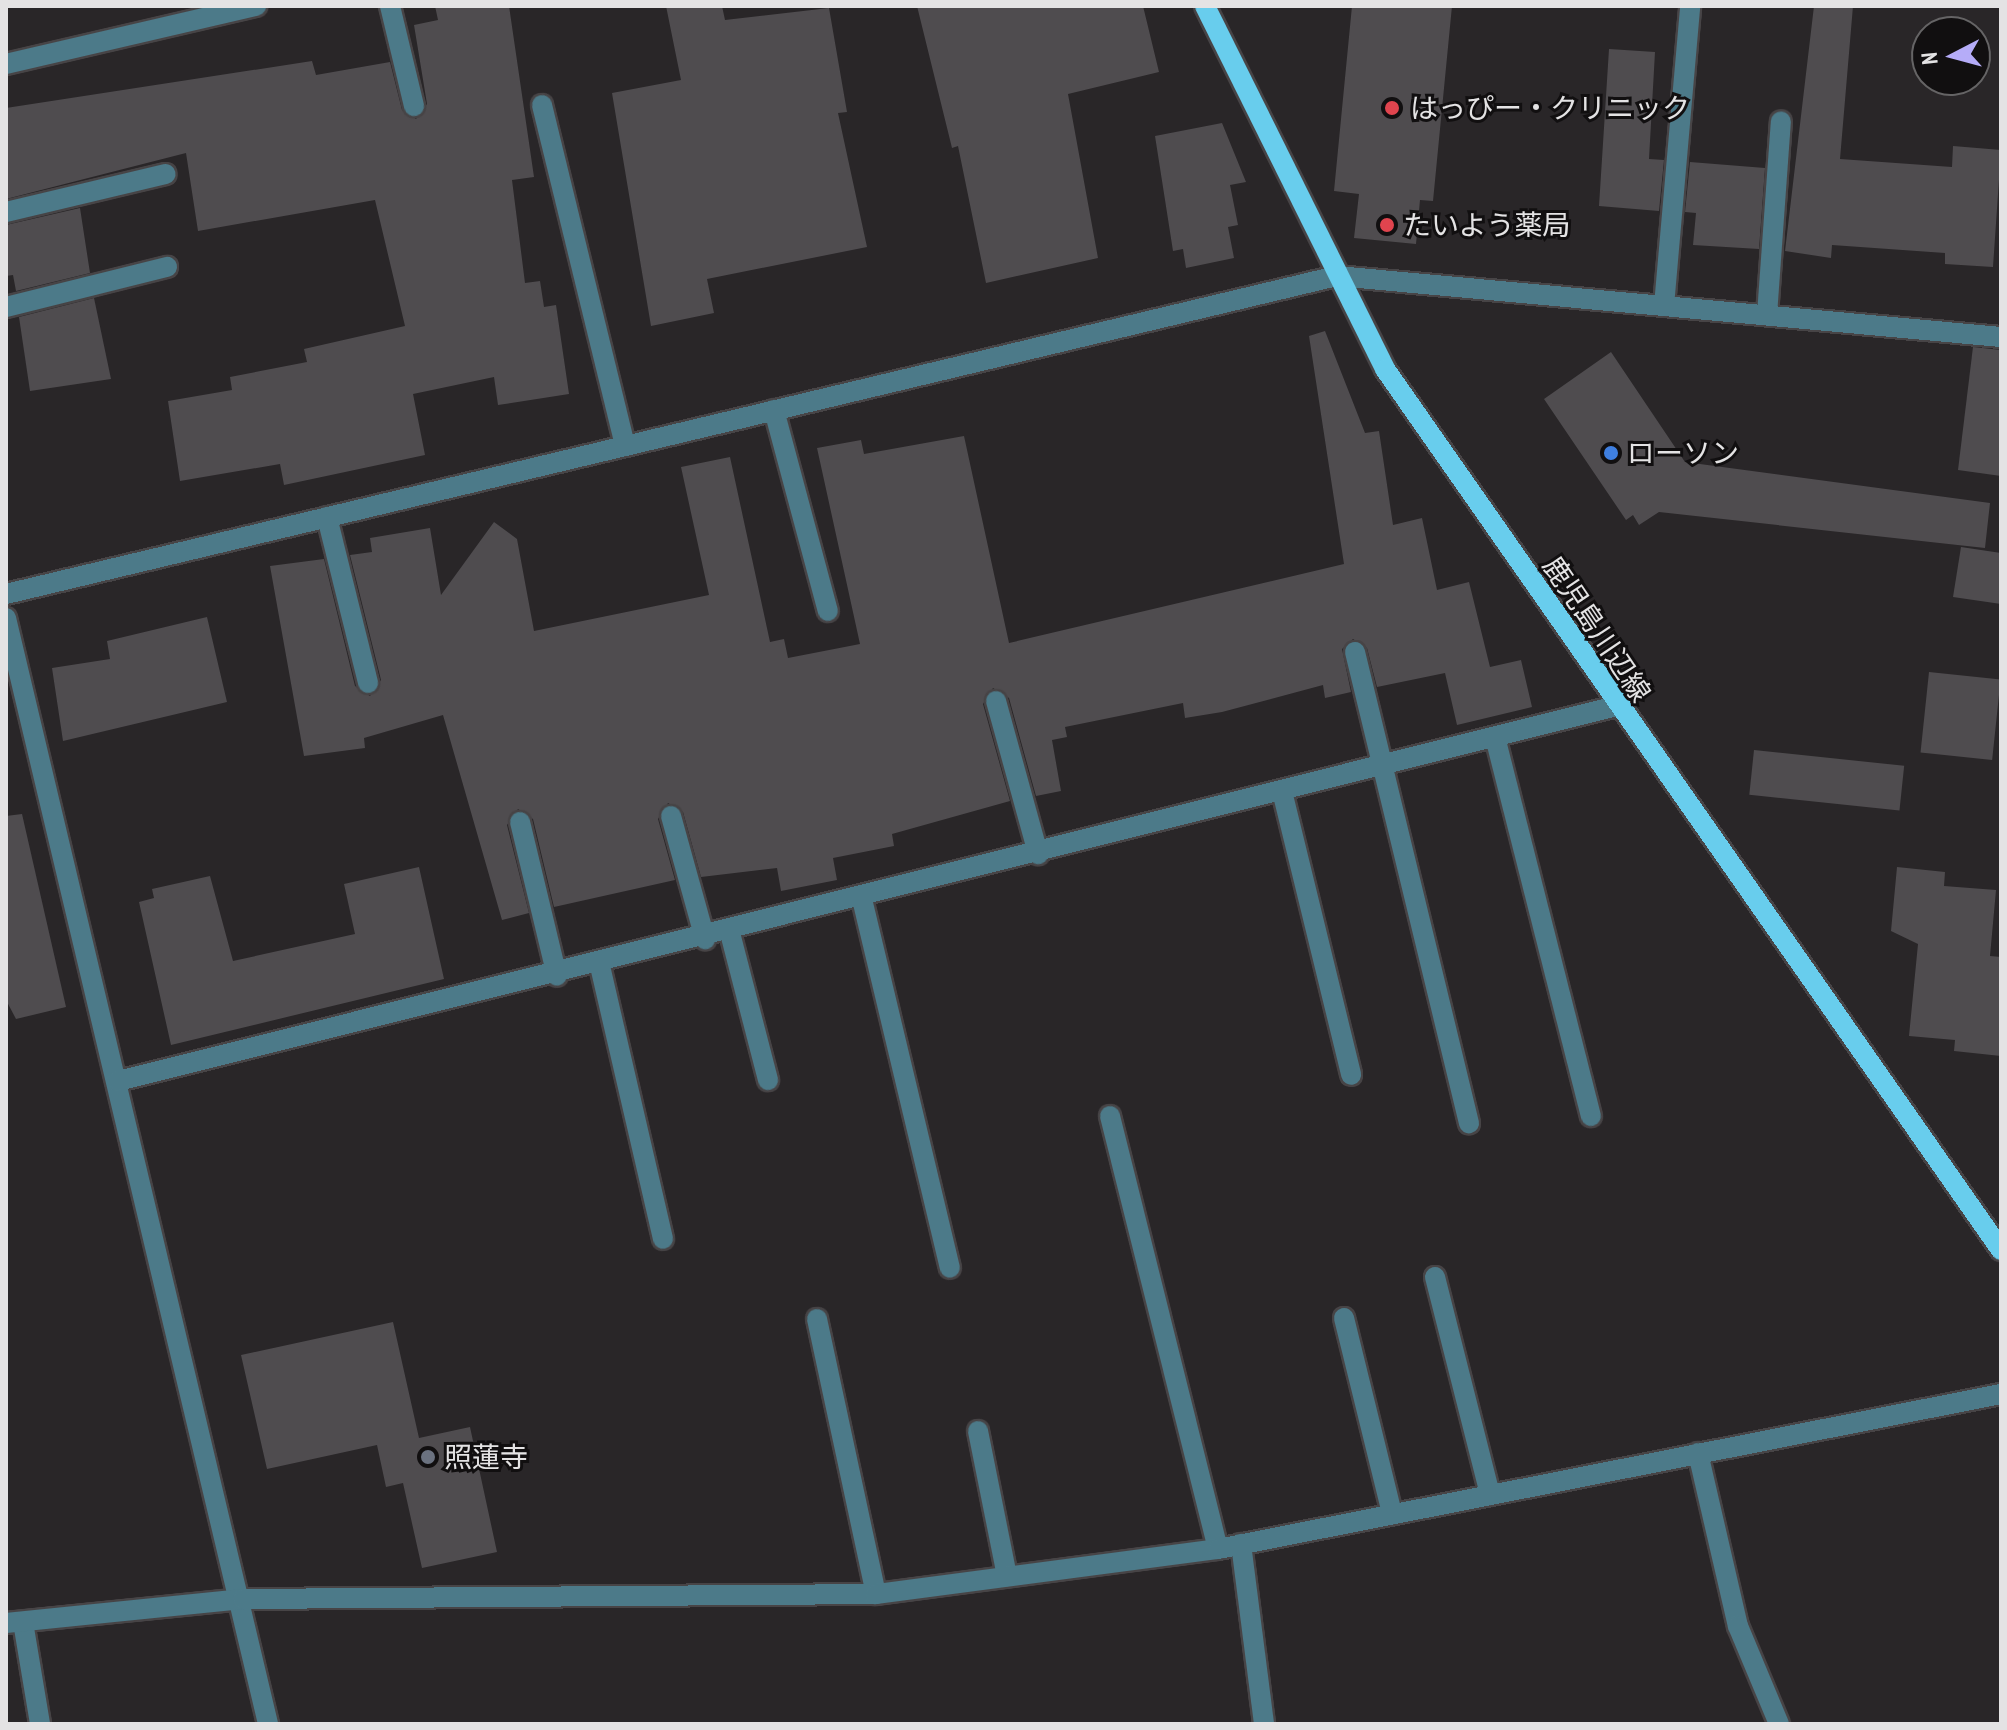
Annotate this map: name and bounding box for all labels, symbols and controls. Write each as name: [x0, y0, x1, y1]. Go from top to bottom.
north arrow: [1911, 16, 1991, 96]
text: N: [1915, 51, 1944, 66]
place label: はっぴー・クリニック: [1410, 91, 1690, 125]
marker: はっぴー・クリニック: [1381, 97, 1403, 119]
place label: たいよう薬局: [1403, 208, 1571, 242]
marker: たいよう薬局: [1378, 216, 1396, 234]
place label: ローソン: [1627, 436, 1739, 470]
marker: ローソン: [1602, 444, 1620, 462]
street label: 鹿児島川辺線: [1536, 550, 1658, 708]
place label: 照蓮寺: [444, 1440, 528, 1474]
marker: 照蓮寺: [419, 1448, 437, 1466]

